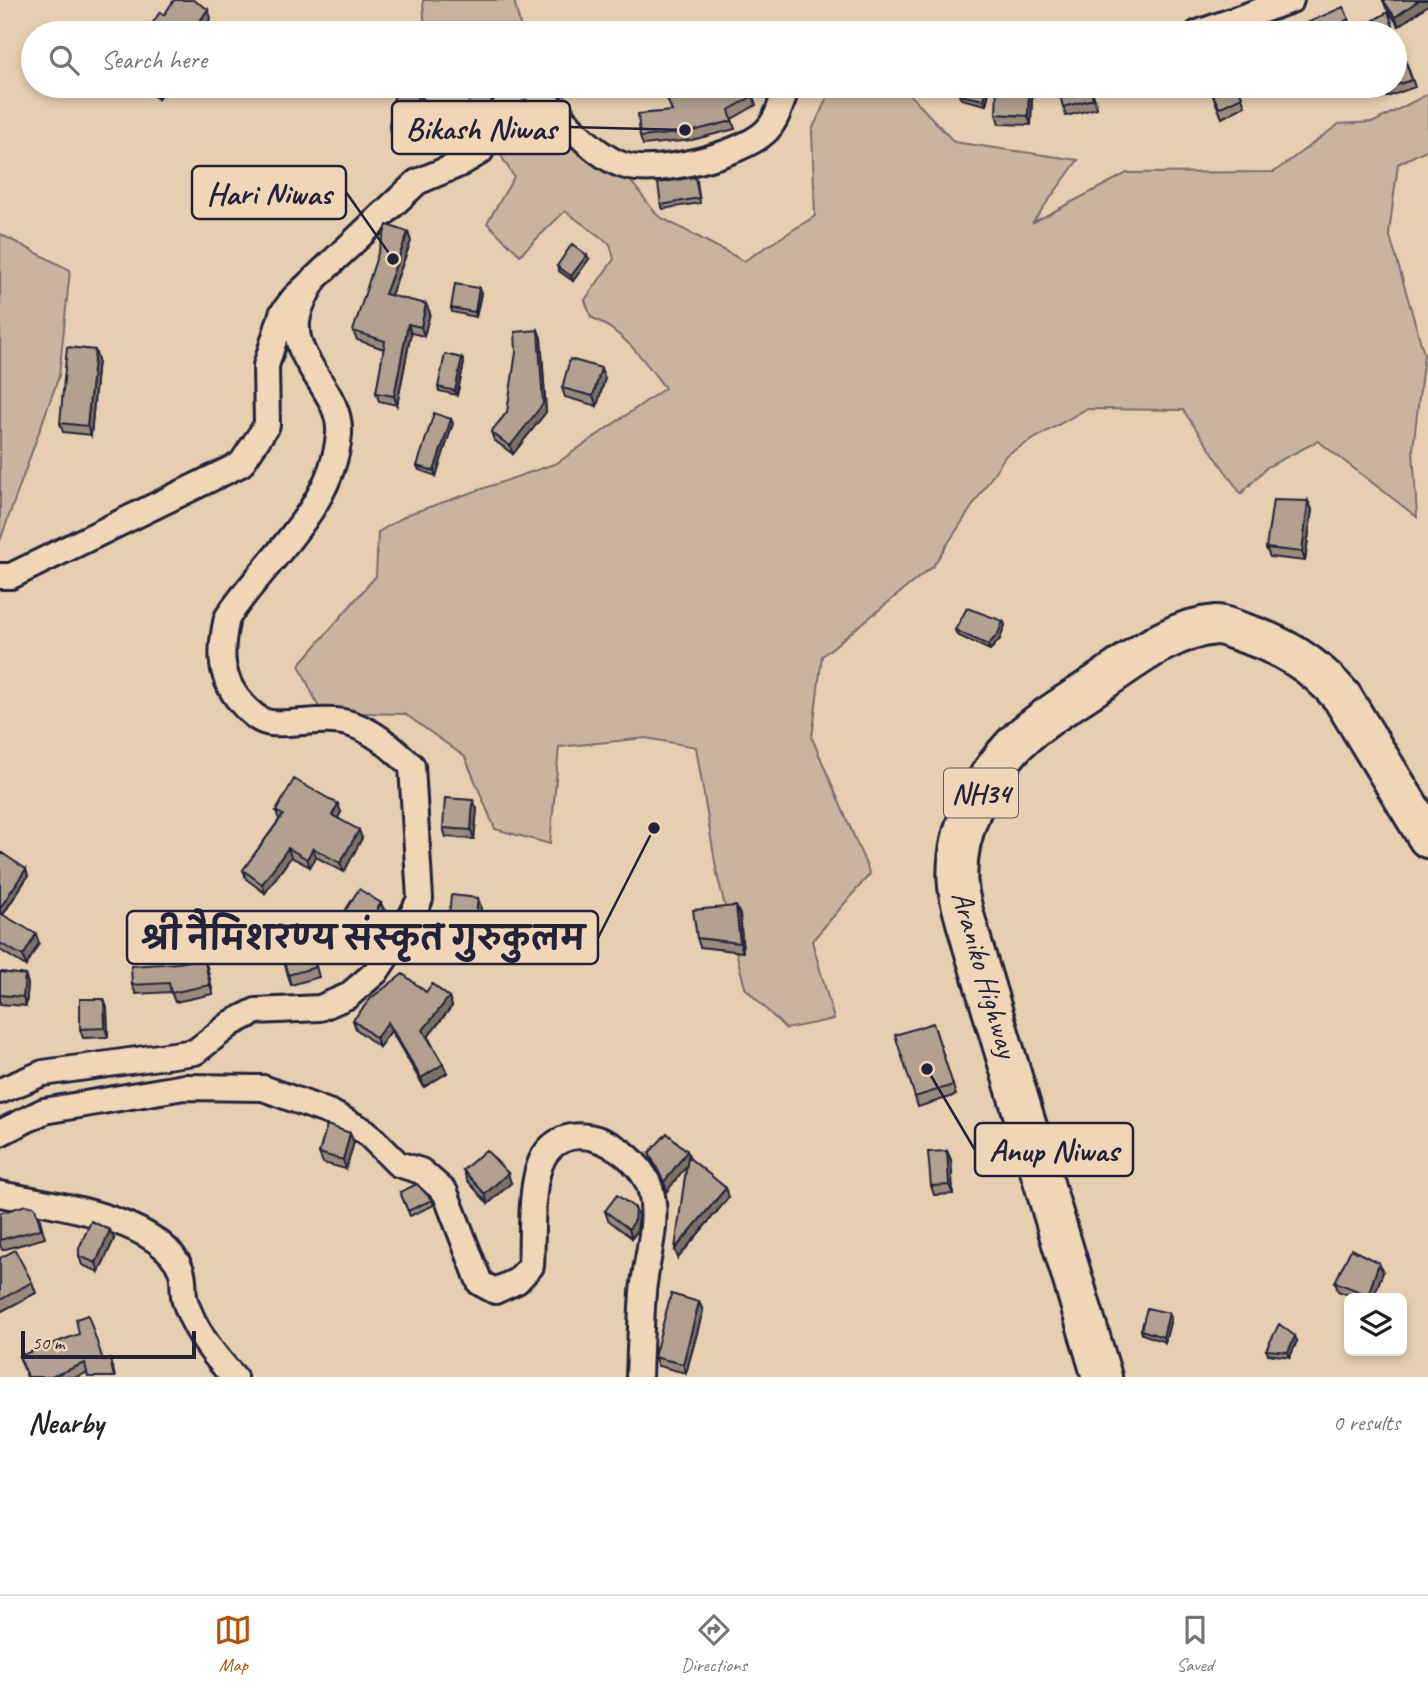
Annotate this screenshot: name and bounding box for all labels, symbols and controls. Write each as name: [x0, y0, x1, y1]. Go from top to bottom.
search box: [21, 21, 1407, 98]
icon: search: [45, 41, 83, 79]
text: Search here: [101, 43, 207, 76]
callout: Bikash Niwas: [392, 101, 570, 154]
text: Bikash Niwas: [406, 108, 560, 149]
callout: Hari Niwas: [192, 166, 346, 219]
text: Hari Niwas: [207, 173, 334, 214]
road number: NH34: [944, 768, 1018, 818]
street label: Araniko Highway: [943, 886, 1028, 1064]
text: श्री नैमिशरण्य संस्कृत गुरुकुलम: [141, 907, 587, 963]
callout: श्री नैमिशरण्य संस्कृत गुरुकुलम: [127, 911, 598, 964]
callout: Anup Niwas: [975, 1123, 1133, 1176]
text: Anup Niwas: [989, 1130, 1121, 1171]
map controls: [1344, 1293, 1407, 1356]
button: layers: [1344, 1293, 1407, 1356]
scale bar: [21, 1328, 196, 1360]
text: 50 m: [32, 1331, 64, 1355]
text: Nearby: [28, 1404, 104, 1442]
text: 0 results: [1333, 1408, 1400, 1437]
tab: Map: [214, 1611, 252, 1677]
tab: Directions: [681, 1611, 747, 1677]
tab: Saved: [1176, 1611, 1214, 1677]

